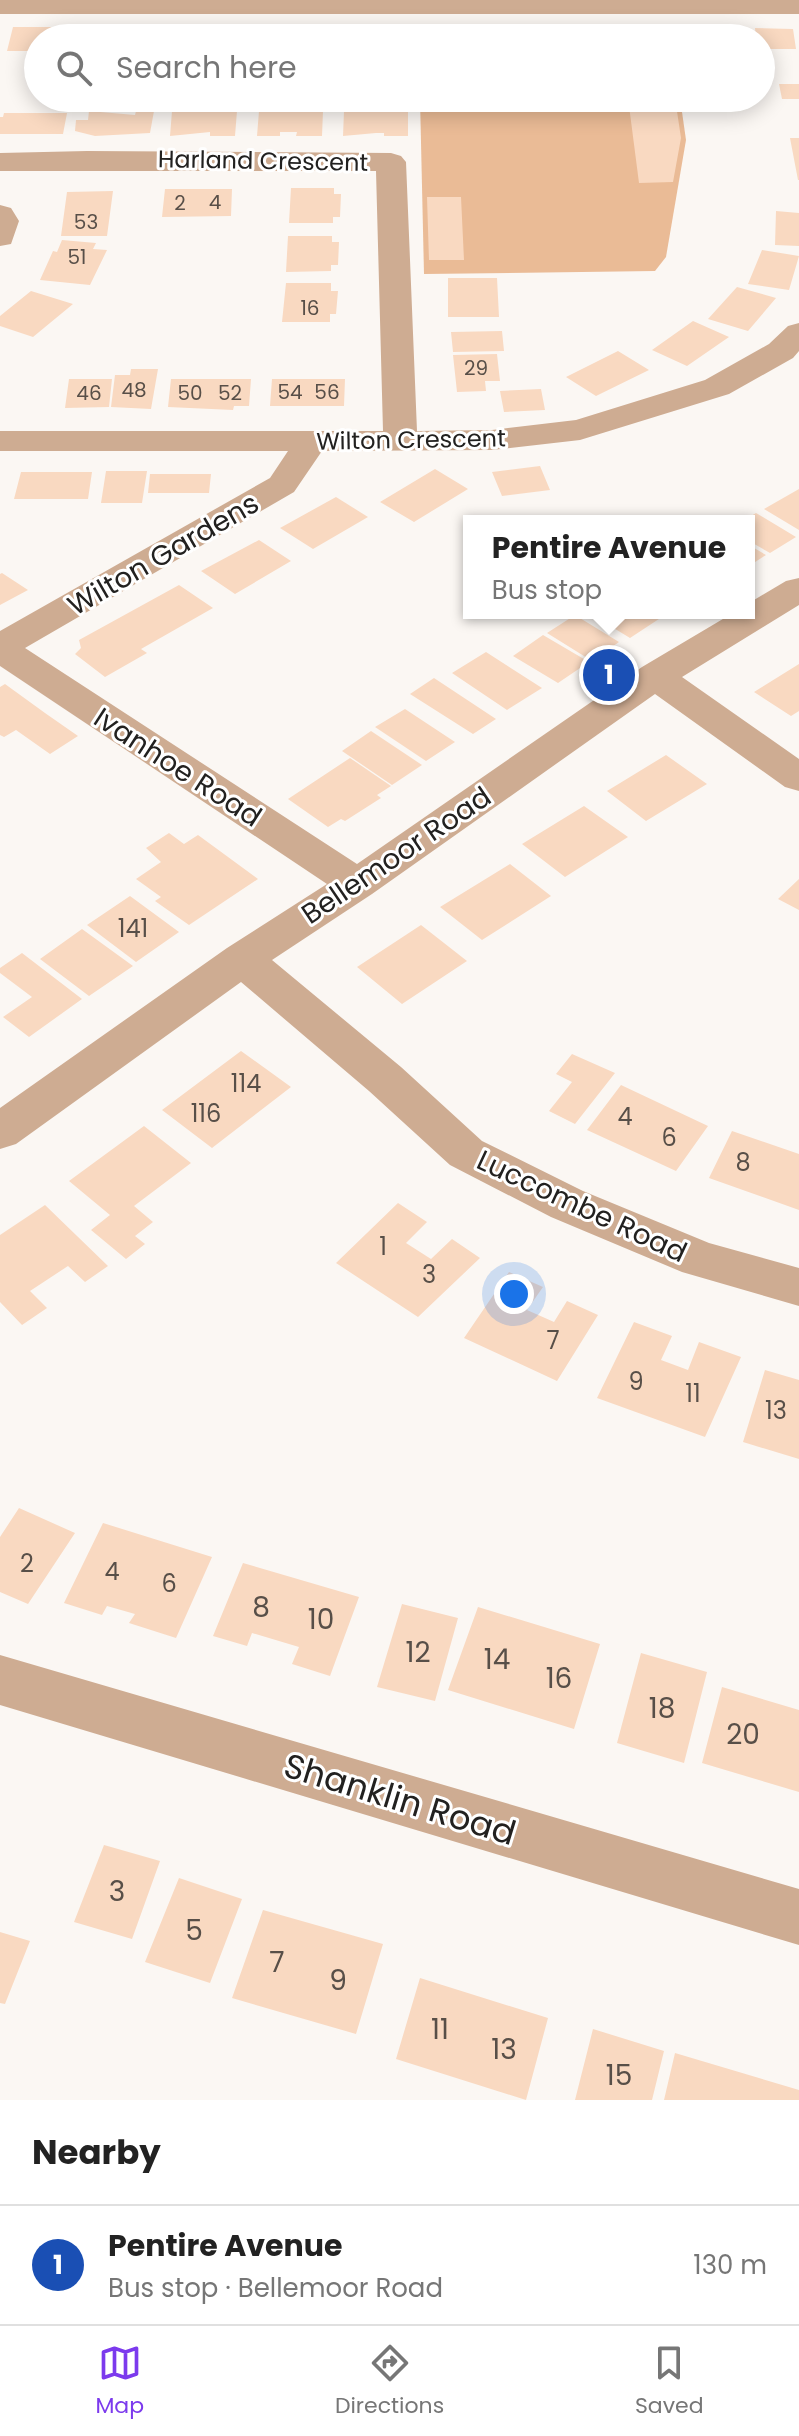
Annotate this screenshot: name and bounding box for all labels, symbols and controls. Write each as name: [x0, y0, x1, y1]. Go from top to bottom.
search box: [24, 24, 775, 112]
icon: search: [52, 46, 96, 90]
text: Search here: [116, 46, 297, 89]
street label: Harland Crescent: [158, 142, 368, 179]
house number: 4: [209, 188, 221, 216]
house number: 2: [174, 189, 186, 217]
house number: 53: [74, 208, 98, 236]
house number: 51: [68, 243, 86, 271]
house number: 16: [300, 294, 320, 322]
house number: 29: [464, 354, 488, 382]
house number: 48: [121, 376, 147, 404]
house number: 54: [277, 378, 303, 406]
house number: 56: [314, 378, 340, 406]
house number: 46: [76, 379, 102, 407]
house number: 50: [177, 379, 203, 407]
house number: 52: [218, 379, 242, 407]
street label: Wilton Crescent: [316, 421, 506, 458]
street label: Wilton Gardens: [61, 484, 266, 625]
popup: [463, 515, 755, 619]
text: Pentire Avenue: [492, 526, 726, 569]
text: Bus stop: [492, 572, 602, 608]
pin: 1: [583, 645, 635, 705]
street label: Ivanhoe Road: [86, 699, 269, 836]
street label: Bellemoor Road: [294, 777, 499, 933]
house number: 141: [118, 912, 148, 945]
house number: 114: [231, 1067, 261, 1100]
house number: 116: [191, 1097, 221, 1130]
house number: 4: [617, 1100, 633, 1133]
house number: 6: [661, 1121, 677, 1154]
street label: Luccombe Road: [471, 1141, 693, 1272]
house number: 8: [735, 1146, 751, 1179]
house number: 1: [379, 1230, 387, 1263]
house number: 3: [422, 1258, 436, 1291]
your location: [494, 1274, 534, 1314]
house number: 7: [546, 1324, 560, 1357]
house number: 9: [628, 1365, 644, 1398]
house number: 11: [685, 1377, 701, 1410]
house number: 13: [765, 1394, 787, 1427]
house number: 2: [20, 1547, 34, 1580]
house number: 4: [104, 1555, 120, 1588]
house number: 6: [161, 1567, 177, 1600]
house number: 8: [252, 1588, 270, 1627]
house number: 10: [308, 1600, 334, 1639]
house number: 12: [405, 1633, 431, 1672]
house number: 14: [484, 1640, 510, 1679]
house number: 16: [546, 1659, 572, 1698]
house number: 18: [649, 1689, 675, 1728]
house number: 20: [726, 1715, 760, 1754]
street label: Shanklin Road: [278, 1741, 522, 1857]
house number: 3: [109, 1872, 125, 1911]
house number: 5: [185, 1911, 203, 1950]
house number: 7: [269, 1943, 285, 1982]
house number: 9: [329, 1961, 347, 2000]
house number: 11: [431, 2010, 449, 2049]
house number: 13: [491, 2030, 517, 2069]
house number: 15: [606, 2056, 632, 2095]
text: Nearby: [32, 2128, 161, 2176]
text: Pentire Avenue: [108, 2224, 342, 2267]
text: 1: [53, 2247, 63, 2283]
text: 130 m: [693, 2247, 767, 2283]
text: Bus stop · Bellemoor Road: [108, 2270, 443, 2306]
tab: Map: [95, 2341, 144, 2422]
tab: Directions: [335, 2341, 444, 2422]
tab: Saved: [635, 2341, 704, 2422]

